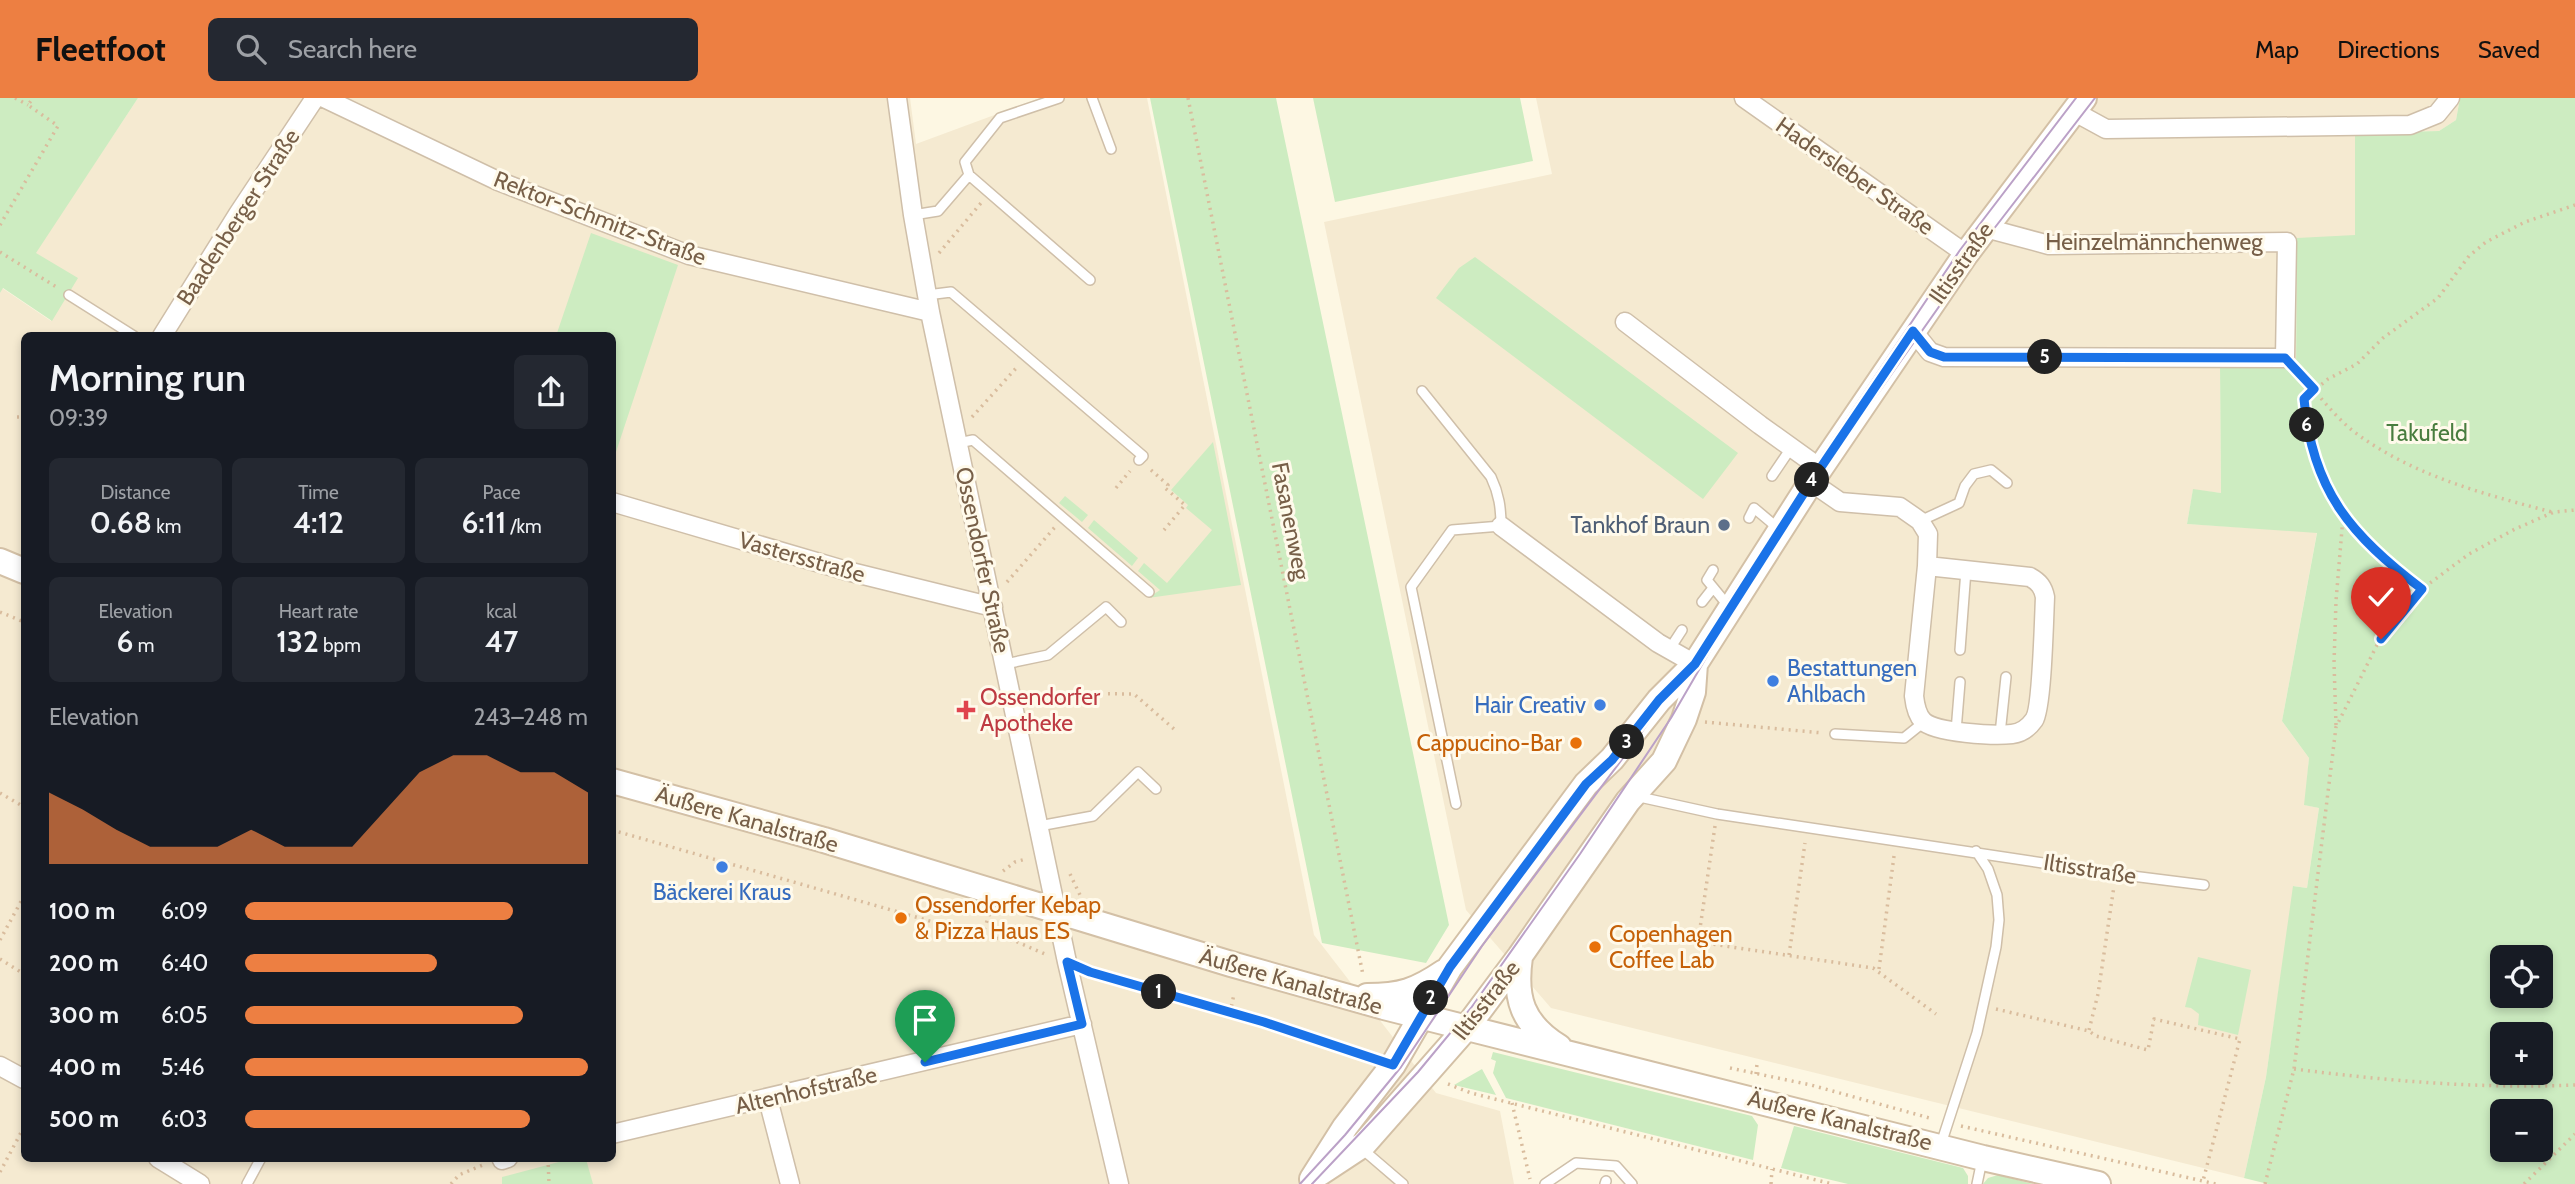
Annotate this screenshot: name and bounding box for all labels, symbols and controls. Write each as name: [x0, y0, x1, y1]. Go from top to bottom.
search box: [208, 18, 698, 81]
text: Fleetfoot: [35, 29, 166, 69]
icon: search: [232, 30, 270, 68]
text: Search here: [288, 33, 417, 65]
text: Map: [2255, 35, 2299, 64]
text: Directions: [2337, 35, 2440, 64]
text: Saved: [2478, 35, 2540, 64]
street label: Hadersleber Straße: [1771, 111, 1940, 241]
street label: Baadenberger Straße: [171, 123, 306, 310]
street label: Rektor-Schmitz-Straße: [490, 165, 710, 271]
street label: Iltisstraße: [1923, 217, 1999, 309]
street label: Heinzelmännchenweg: [2045, 228, 2263, 256]
pin: 5: [2028, 340, 2062, 374]
text: 5: [2039, 345, 2050, 368]
text: Morning run: [49, 354, 246, 401]
button: share: [514, 355, 588, 429]
text: 09:39: [49, 404, 108, 432]
pin: 6: [2290, 408, 2324, 442]
text: 6: [2301, 413, 2312, 436]
park label: Takufeld: [2386, 419, 2468, 447]
street label: Fasanenweg: [1266, 460, 1316, 583]
pin: 4: [1794, 462, 1829, 498]
street label: Ossendorfer Straße: [950, 464, 1016, 656]
text: 4: [1806, 468, 1817, 491]
text: Distance: [101, 481, 170, 504]
text: Time: [298, 481, 339, 504]
text: Pace: [483, 481, 520, 504]
text: 0.68: [90, 504, 152, 541]
text: 4:12: [293, 504, 344, 541]
text: 6:11: [461, 504, 506, 541]
place label: Tankhof Braun: [1571, 511, 1710, 539]
text: km: [152, 515, 181, 538]
text: /km: [506, 515, 542, 538]
marker: Tankhof Braun: [1716, 517, 1732, 533]
street label: Vastersstraße: [736, 526, 869, 588]
pin: [2351, 567, 2411, 639]
icon: check: [2362, 578, 2400, 616]
text: Elevation: [98, 600, 173, 623]
text: Heart rate: [279, 600, 358, 623]
text: kcal: [486, 600, 517, 623]
text: 6: [117, 623, 133, 660]
text: 132: [276, 623, 319, 660]
text: 47: [485, 623, 518, 660]
text: m: [133, 634, 154, 657]
text: bpm: [319, 634, 361, 657]
place label: Bestattungen Ahlbach: [1787, 654, 1917, 708]
marker: Bestattungen Ahlbach: [1765, 673, 1781, 689]
place label: Ossendorfer Apotheke: [980, 683, 1101, 737]
place label: Hair Creativ: [1474, 691, 1587, 719]
marker: Hair Creativ: [1592, 697, 1608, 713]
marker: Ossendorfer Apotheke: [958, 702, 974, 718]
text: Elevation: [49, 703, 139, 731]
text: 243–248 m: [473, 703, 588, 731]
pin: 3: [1610, 724, 1644, 760]
place label: Cappucino-Bar: [1417, 729, 1563, 757]
text: 3: [1621, 730, 1632, 753]
marker: Cappucino-Bar: [1568, 735, 1584, 751]
street label: Äußere Kanalstraße: [652, 780, 842, 859]
street label: Iltisstraße: [2042, 848, 2139, 890]
marker: Bäckerei Kraus: [714, 859, 730, 875]
place label: Bäckerei Kraus: [653, 878, 791, 906]
place label: Ossendorfer Kebap & Pizza Haus ES: [915, 891, 1101, 945]
text: 100 m: [49, 897, 115, 925]
text: 6:09: [161, 897, 208, 925]
marker: Ossendorfer Kebap & Pizza Haus ES: [893, 910, 909, 926]
place label: Copenhagen Coffee Lab: [1609, 920, 1733, 974]
marker: Copenhagen Coffee Lab: [1587, 939, 1603, 955]
street label: Äußere Kanalstraße: [1196, 942, 1386, 1021]
map controls: [2490, 945, 2553, 1162]
button: locate: [2490, 945, 2553, 1008]
text: 200 m: [49, 949, 119, 977]
text: 6:40: [161, 949, 208, 977]
street label: Iltisstraße: [1446, 954, 1526, 1045]
pin: 1: [1142, 974, 1176, 1010]
text: 1: [1155, 980, 1162, 1003]
pin: 2: [1414, 981, 1448, 1016]
text: 2: [1425, 986, 1436, 1009]
pin: [895, 990, 955, 1062]
text: 300 m: [49, 1001, 119, 1029]
text: 6:05: [161, 1001, 207, 1029]
icon: arrive: [906, 1001, 944, 1039]
button: +: [2490, 1022, 2553, 1085]
text: 400 m: [49, 1053, 121, 1081]
text: 5:46: [161, 1053, 205, 1081]
street label: Altenhofstraße: [732, 1060, 880, 1120]
street label: Äußere Kanalstraße: [1745, 1084, 1935, 1156]
button: −: [2490, 1099, 2553, 1162]
text: 500 m: [49, 1105, 119, 1133]
text: 6:03: [161, 1105, 207, 1133]

